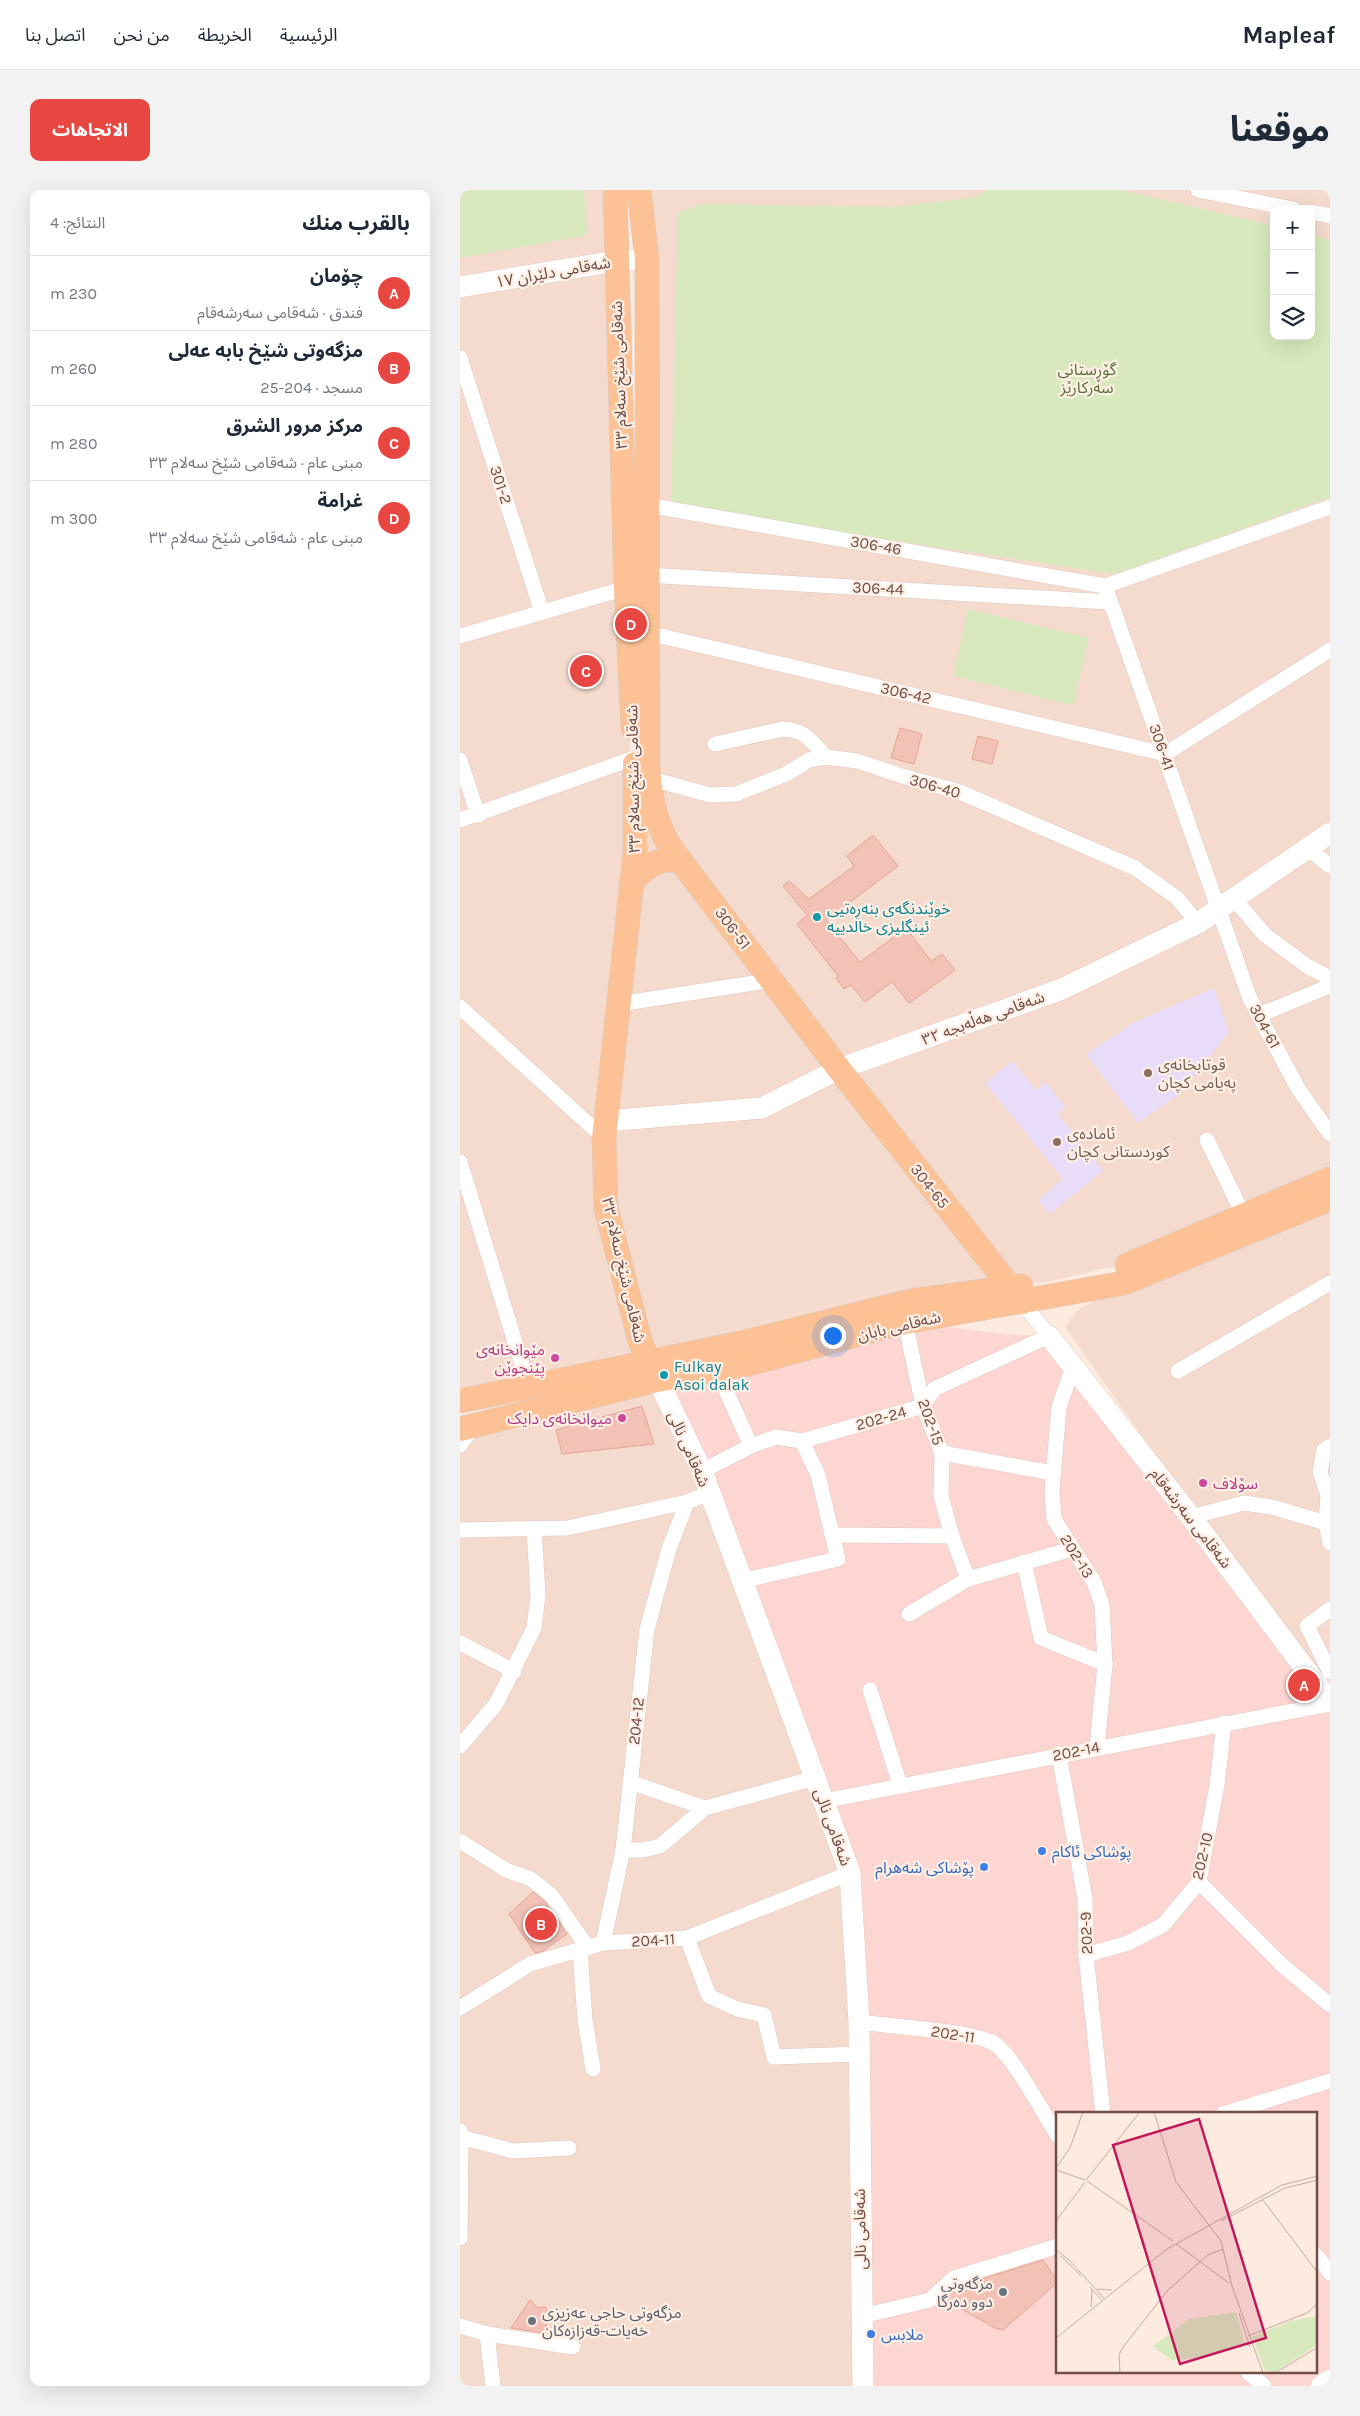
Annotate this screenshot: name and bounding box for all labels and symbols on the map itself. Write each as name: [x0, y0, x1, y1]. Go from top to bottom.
street label: شەقامی دلێران ١٧: [494, 253, 612, 291]
street label: شەقامی شێخ سەلام ٣٣: [607, 300, 634, 449]
park label: گۆڕستانی سەرکارێز: [1058, 360, 1117, 397]
street label: 301-2: [486, 463, 516, 507]
street label: 306-46: [849, 531, 903, 559]
street label: 306-44: [852, 577, 904, 599]
pin: D: [615, 605, 647, 643]
pin: C: [570, 652, 602, 690]
street label: 306-42: [879, 678, 933, 708]
street label: شەقامی شێخ سەلام ٣٣: [622, 705, 647, 853]
street label: 306-41: [1145, 721, 1179, 773]
street label: 306-40: [907, 770, 963, 802]
place label: خوێندنگەی بنەڕەتیی ئینگلیزی خالدییە: [827, 899, 951, 936]
street label: 306-51: [711, 903, 755, 953]
marker: خوێندنگەی بنەڕەتیی ئینگلیزی خالدییە: [811, 911, 823, 923]
street label: شەقامی هەڵەبجە ٣٢: [918, 985, 1047, 1049]
street label: 304-61: [1245, 1000, 1285, 1052]
place label: قوتابخانەی پەیامی کچان: [1158, 1055, 1236, 1093]
marker: قوتابخانەی پەیامی کچان: [1142, 1067, 1154, 1079]
place label: ئامادەی کوردستانی کچان: [1067, 1124, 1170, 1162]
marker: ئامادەی کوردستانی کچان: [1051, 1136, 1063, 1148]
street label: 304-65: [907, 1160, 953, 1212]
street label: شەقامی شێخ سەلام ٣٣: [595, 1196, 650, 1345]
street label: شەقامی بابان: [855, 1307, 943, 1345]
your location: [820, 1323, 846, 1349]
place label: مێوانخانەی پێنجوێن: [476, 1340, 545, 1378]
marker: مێوانخانەی پێنجوێن: [549, 1352, 561, 1364]
place label: Fulkay Asoi dalak: [674, 1357, 750, 1394]
marker: Fulkay Asoi dalak: [658, 1369, 670, 1381]
street label: 202-15: [914, 1396, 948, 1448]
street label: 202-24: [853, 1402, 909, 1434]
street label: شەقامی نالی: [664, 1408, 714, 1490]
place label: میوانخانەی دایک: [507, 1409, 612, 1428]
marker: میوانخانەی دایک: [616, 1412, 628, 1424]
street label: شەقامی سەرشەقام: [1144, 1464, 1236, 1574]
place label: سۆلاف: [1213, 1474, 1258, 1493]
marker: سۆلاف: [1197, 1477, 1209, 1489]
street label: 202-13: [1056, 1530, 1098, 1582]
pin: A: [1288, 1666, 1320, 1704]
street label: 204-12: [624, 1696, 648, 1746]
street label: 202-14: [1051, 1737, 1101, 1765]
street label: شەقامی نالی: [810, 1786, 856, 1868]
street label: 202-10: [1187, 1830, 1217, 1882]
place label: پۆشاکی ئاکام: [1052, 1842, 1132, 1864]
marker: پۆشاکی ئاکام: [1036, 1845, 1048, 1857]
place label: پۆشاکی شەھرام: [875, 1858, 974, 1880]
marker: پۆشاکی شەھرام: [978, 1861, 990, 1873]
pin: B: [525, 1905, 557, 1943]
street label: 202-9: [1076, 1911, 1096, 1955]
street label: 204-11: [631, 1929, 675, 1951]
street label: 202-11: [930, 2021, 976, 2047]
inset map: [1056, 2112, 1318, 2374]
street label: شەقامی نالی: [850, 2188, 870, 2270]
place label: مزگەوتی دوو دەرگا: [937, 2274, 993, 2311]
marker: مزگەوتی دوو دەرگا: [997, 2286, 1009, 2298]
place label: مزگەوتی حاجی عەزیزی خەیات-قەزازەکان: [542, 2303, 682, 2340]
marker: مزگەوتی حاجی عەزیزی خەیات-قەزازەکان: [526, 2315, 538, 2327]
place label: ملابس: [881, 2325, 924, 2344]
marker: ملابس: [865, 2328, 877, 2340]

